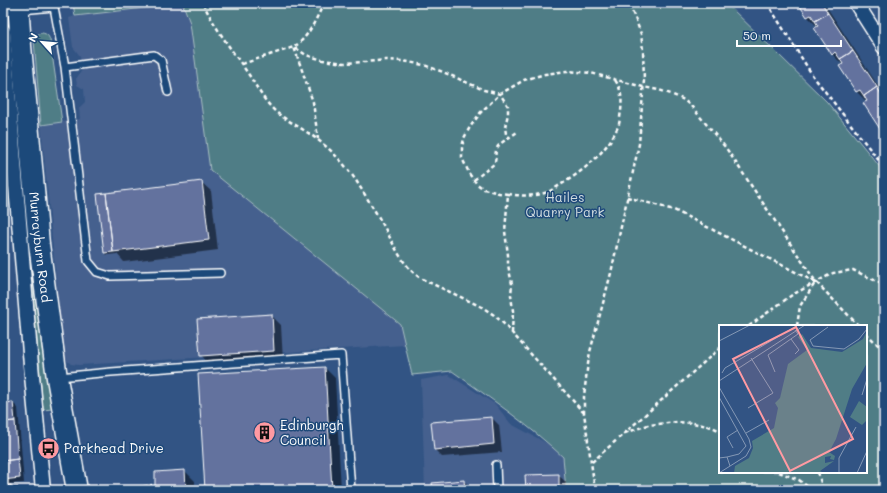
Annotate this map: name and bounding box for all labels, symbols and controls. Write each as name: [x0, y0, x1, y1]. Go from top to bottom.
north arrow: [22, 22, 62, 62]
scale bar: [737, 22, 841, 48]
text: 50 m: [743, 27, 771, 43]
text: N: [24, 30, 41, 44]
park label: Hailes Quarry Park: [526, 188, 605, 220]
street label: Murrayburn Road: [26, 191, 56, 303]
inset map: [719, 325, 867, 473]
place label: Edinburgh Council: [280, 416, 344, 448]
building icon: Edinburgh Council: [252, 419, 278, 445]
bus stop icon: Parkhead Drive: [36, 435, 62, 461]
place label: Parkhead Drive: [64, 439, 164, 456]

